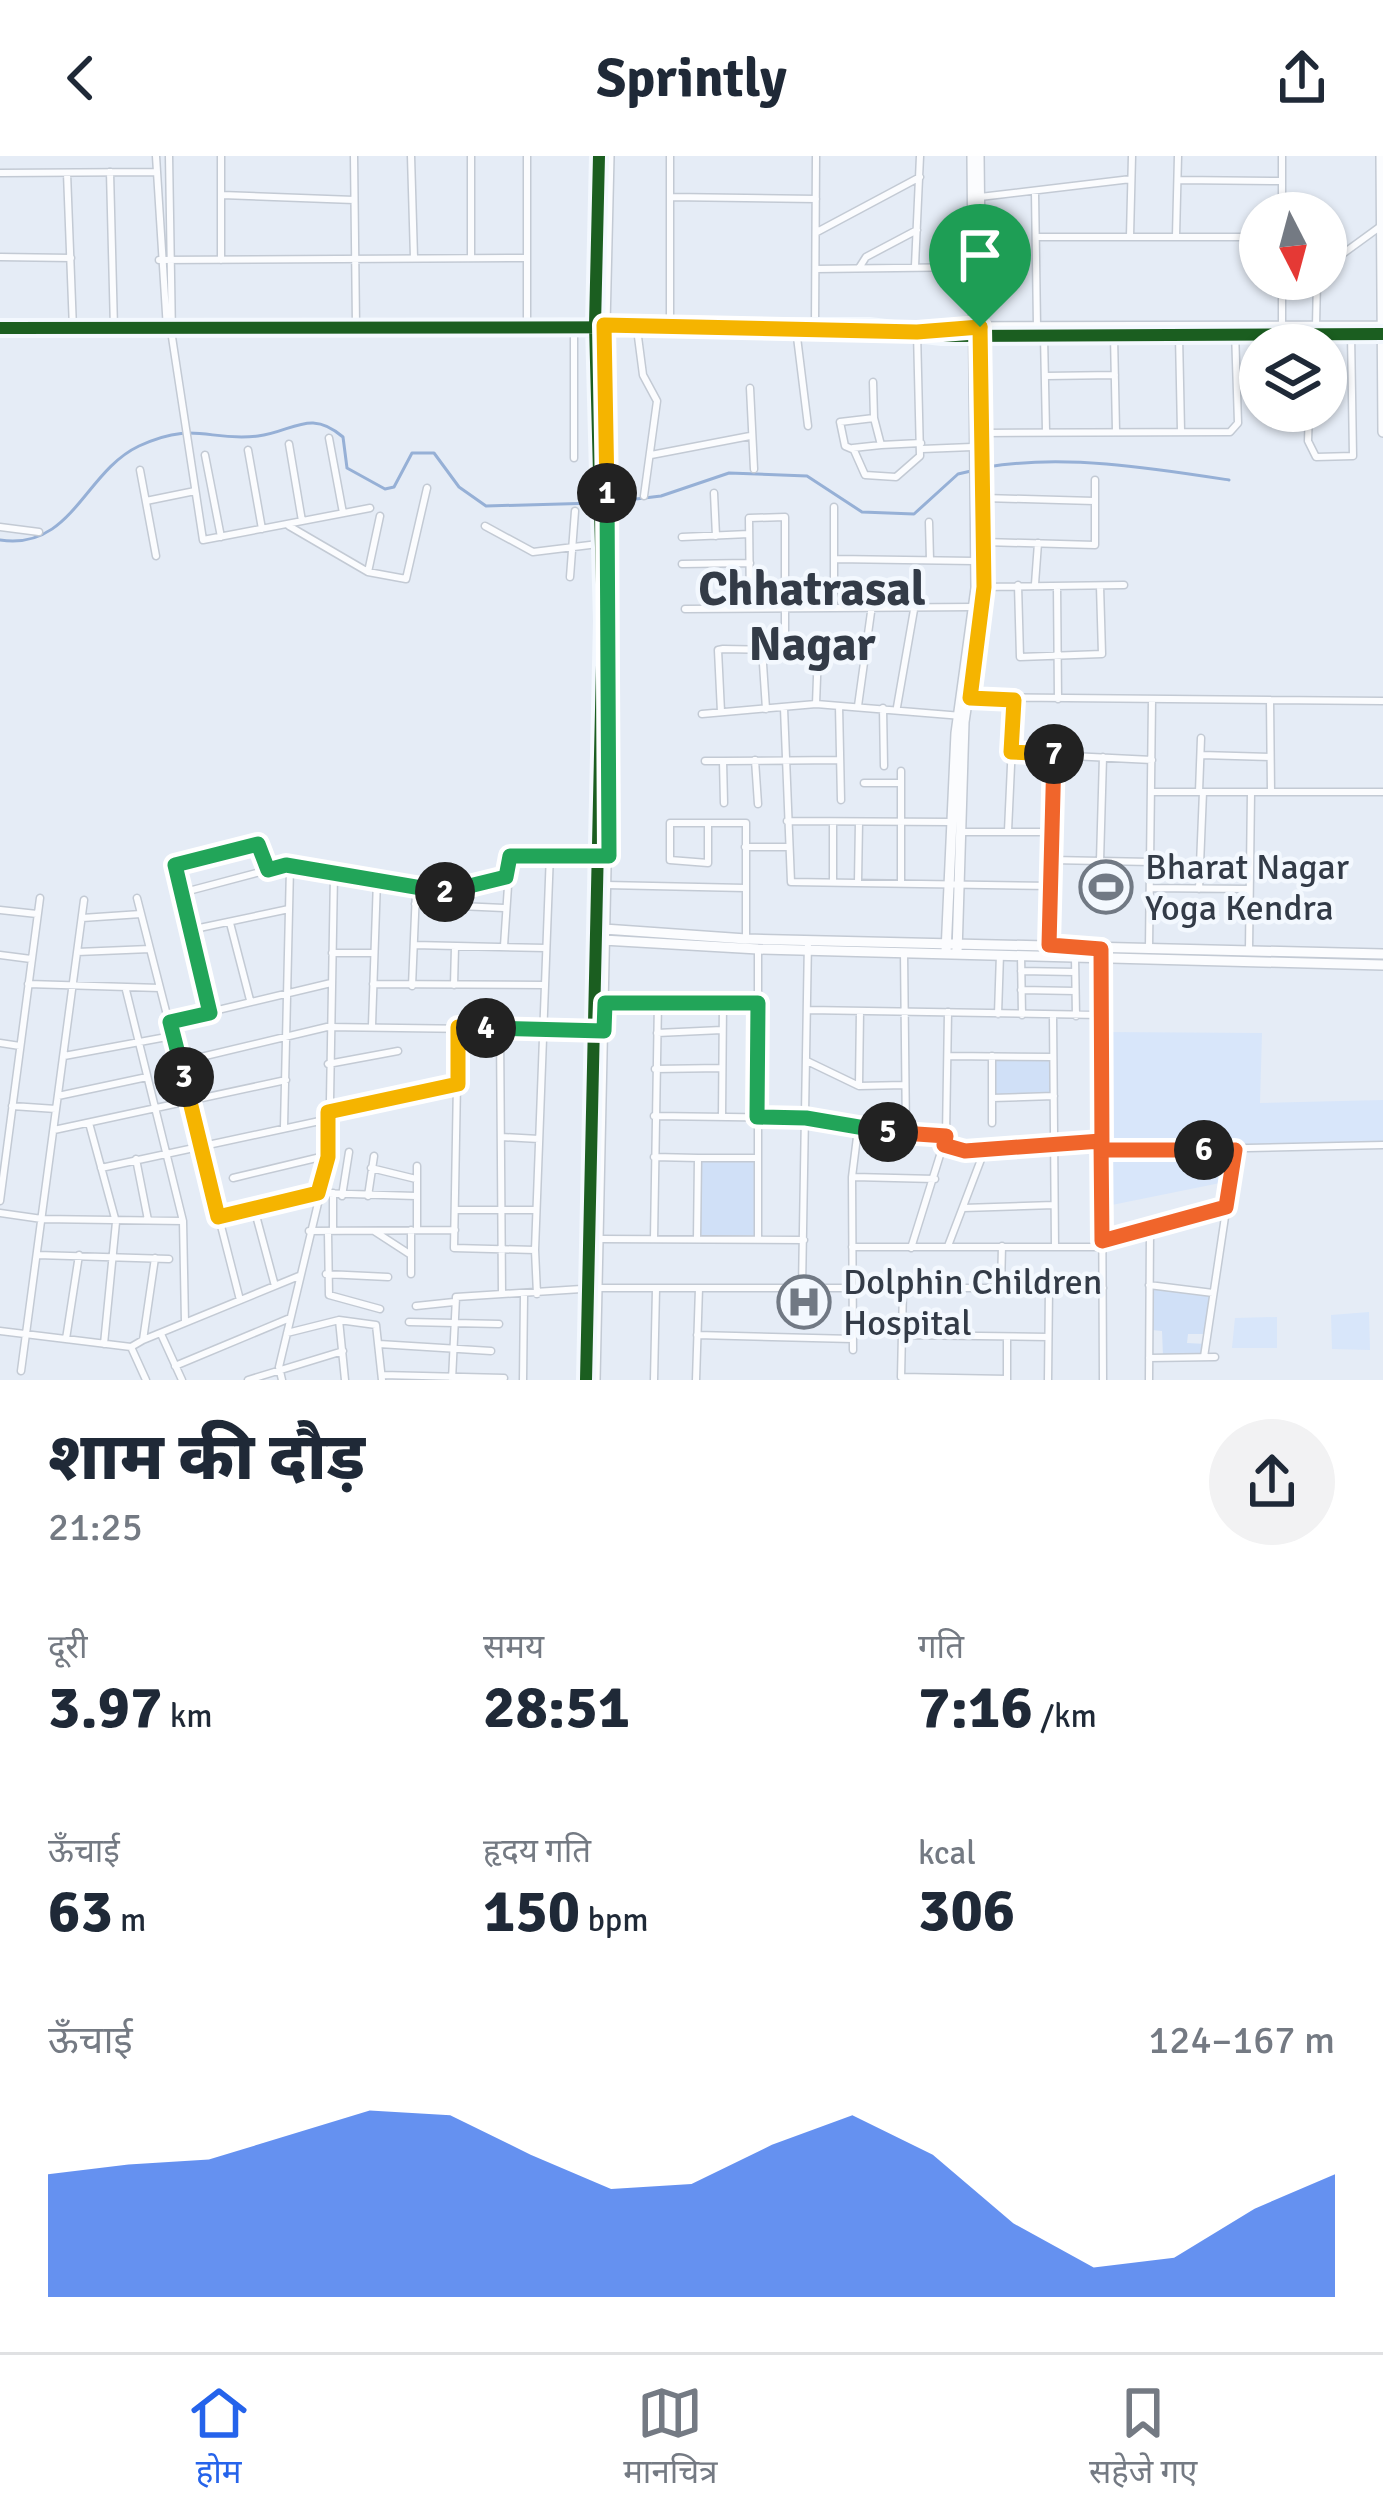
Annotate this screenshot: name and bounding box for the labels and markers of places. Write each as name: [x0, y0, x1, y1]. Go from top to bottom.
pin: [929, 204, 1031, 327]
pin: 1: [577, 463, 637, 523]
pin: 7: [1024, 724, 1084, 784]
place label: Bharat Nagar Yoga Kendra: [1145, 845, 1350, 931]
sports icon: Bharat Nagar Yoga Kendra: [1078, 859, 1134, 915]
pin: 2: [415, 862, 475, 922]
pin: 4: [456, 998, 516, 1058]
pin: 3: [154, 1047, 214, 1107]
pin: 5: [858, 1102, 918, 1162]
pin: 6: [1174, 1120, 1234, 1180]
place label: Dolphin Children Hospital: [843, 1260, 1102, 1346]
hospital icon: Dolphin Children Hospital: [776, 1274, 832, 1330]

